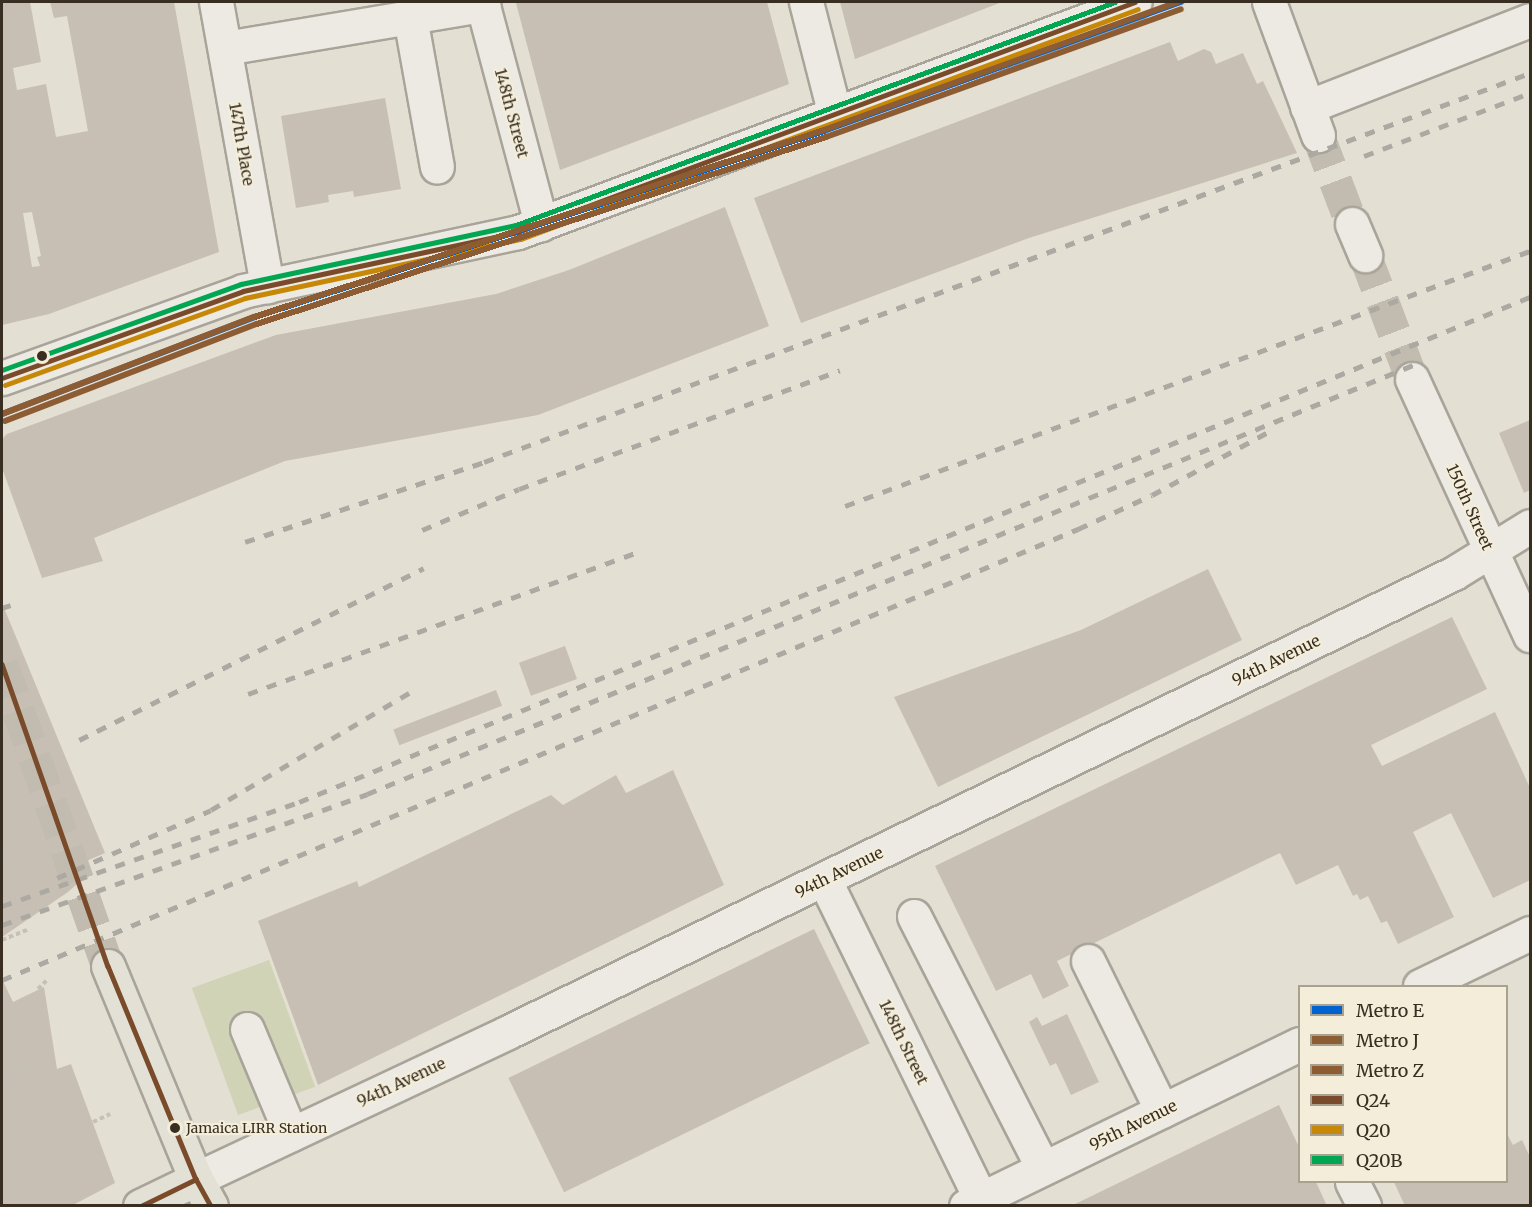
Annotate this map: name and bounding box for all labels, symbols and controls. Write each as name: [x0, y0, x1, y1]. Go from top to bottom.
street label: 148th Street: [491, 66, 533, 160]
street label: 147th Place: [225, 101, 259, 187]
unlabelled marker: [36, 350, 48, 362]
street label: 150th Street: [1442, 461, 1498, 553]
street label: 94th Avenue: [1229, 630, 1323, 690]
street label: 94th Avenue: [792, 842, 886, 902]
legend: [1298, 985, 1508, 1183]
street label: 148th Street: [875, 996, 933, 1088]
text: Metro E: [1356, 999, 1424, 1022]
text: Metro J: [1356, 1029, 1419, 1052]
street label: 94th Avenue: [354, 1053, 448, 1111]
text: Metro Z: [1356, 1059, 1424, 1082]
text: Q24: [1356, 1089, 1390, 1112]
street label: 95th Avenue: [1086, 1096, 1180, 1154]
text: Q20: [1356, 1119, 1391, 1142]
place label: Jamaica LIRR Station: [186, 1120, 327, 1136]
marker: Jamaica LIRR Station: [169, 1122, 181, 1134]
text: Q20B: [1356, 1149, 1402, 1172]

